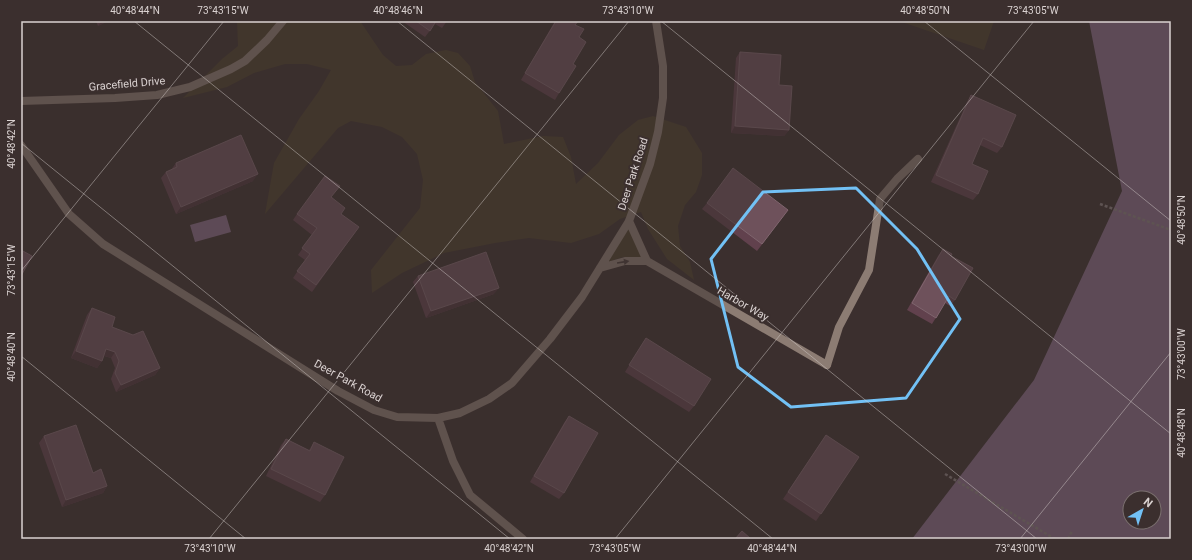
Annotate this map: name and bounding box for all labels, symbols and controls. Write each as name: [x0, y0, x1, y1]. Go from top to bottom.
text: 40°48'44"N: [110, 5, 160, 16]
text: 73°43'15"W: [197, 5, 249, 16]
text: 40°48'46"N: [373, 5, 423, 16]
text: 73°43'10"W: [602, 5, 654, 16]
text: 40°48'50"N: [900, 5, 950, 16]
text: 73°43'05"W: [1007, 5, 1059, 16]
street label: Gracefield Drive: [88, 74, 166, 94]
text: 40°48'42"N: [6, 119, 17, 169]
street label: Deer Park Road: [615, 136, 651, 212]
text: 40°48'50"N: [1176, 195, 1187, 245]
text: 73°43'15"W: [6, 244, 17, 296]
one-way arrow: [617, 259, 629, 265]
street label: Harbor Way: [715, 284, 772, 324]
text: 73°43'00"W: [1176, 328, 1187, 380]
text: 40°48'40"N: [6, 332, 17, 382]
street label: Deer Park Road: [312, 357, 384, 405]
text: 40°48'48"N: [1176, 408, 1187, 458]
north arrow: [1122, 490, 1162, 530]
text: N: [1141, 495, 1155, 510]
text: 73°43'10"W: [184, 543, 236, 554]
text: 40°48'42"N: [484, 543, 534, 554]
text: 73°43'05"W: [589, 543, 641, 554]
text: 40°48'44"N: [747, 543, 797, 554]
text: 73°43'00"W: [995, 543, 1047, 554]

